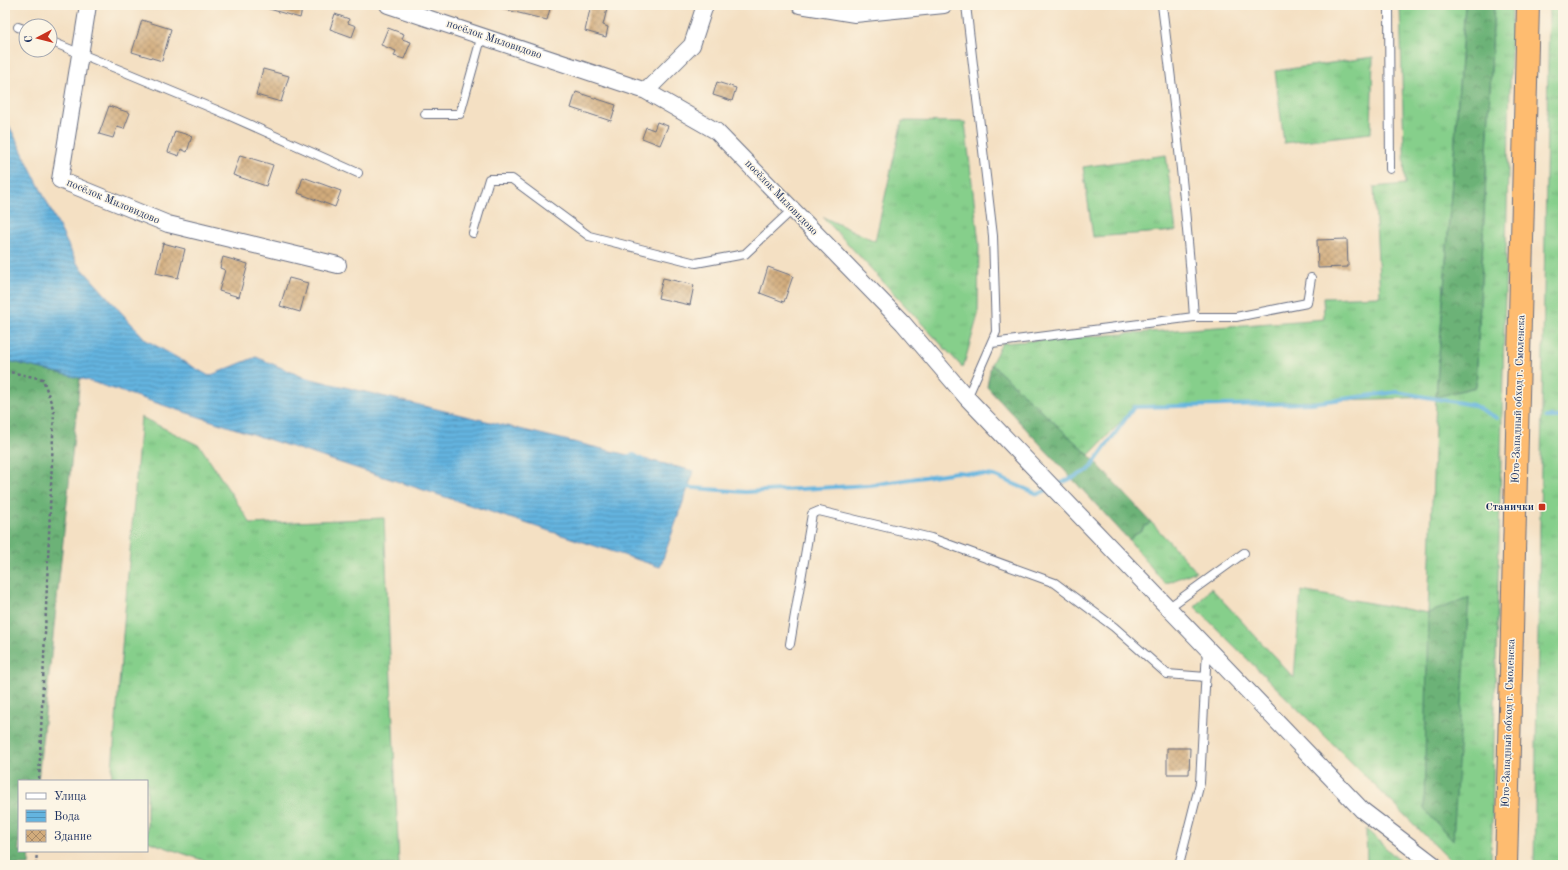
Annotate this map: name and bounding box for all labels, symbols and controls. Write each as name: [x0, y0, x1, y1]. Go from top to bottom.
north arrow: [18, 18, 58, 58]
street label: посёлок Миловидово: [445, 19, 543, 61]
text: С: [24, 35, 35, 43]
street label: посёлок Миловидово: [742, 158, 820, 238]
street label: посёлок Миловидово: [65, 177, 161, 227]
street label: Юго-Западный обход г. Смоленска: [1511, 314, 1527, 483]
place label: Станички: [1485, 502, 1534, 513]
marker: Станички: [1537, 502, 1547, 512]
street label: Юго-Западный обход г. Смоленска: [1501, 638, 1517, 807]
legend: [18, 780, 148, 852]
text: Улица: [54, 791, 87, 803]
text: Вода: [54, 811, 80, 823]
text: Здание: [54, 831, 92, 843]

